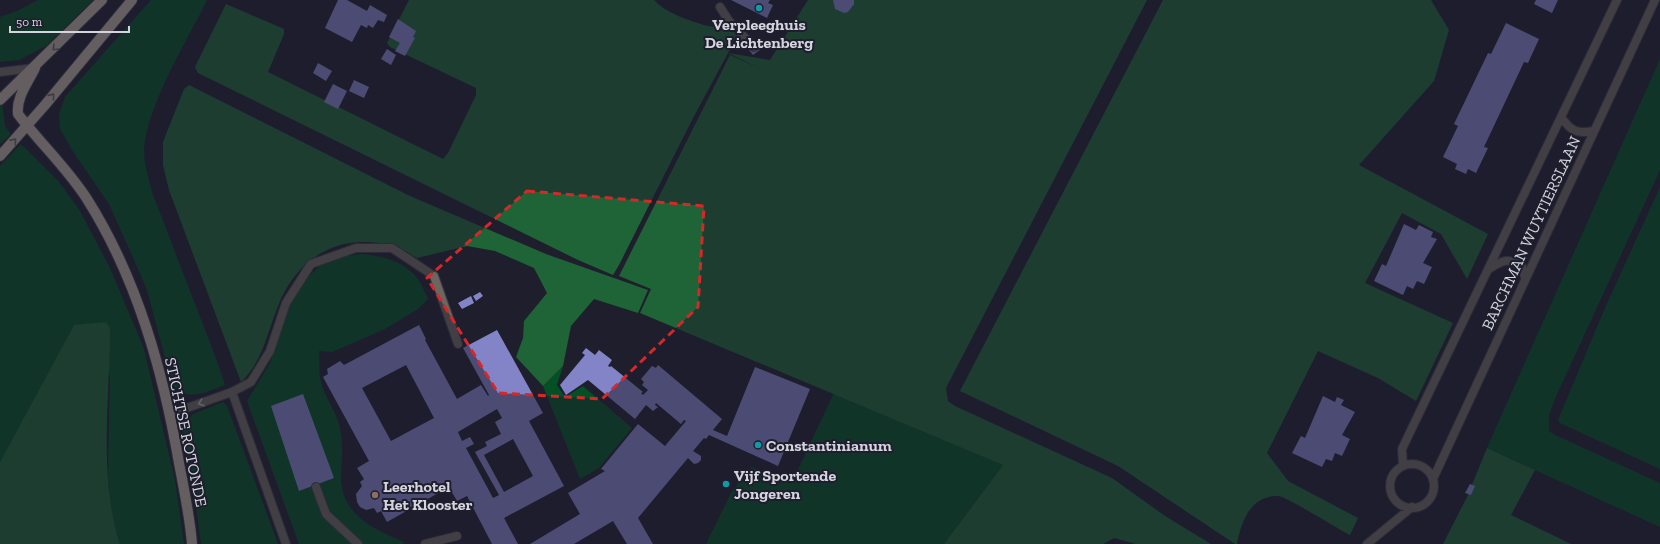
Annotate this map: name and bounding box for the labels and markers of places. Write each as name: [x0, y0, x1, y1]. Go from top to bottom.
marker: Verpleeghuis De Lichtenberg: [754, 3, 764, 13]
place label: Verpleeghuis De Lichtenberg: [705, 15, 813, 52]
place label: Constantinianum: [766, 436, 892, 455]
marker: Constantinianum: [753, 440, 763, 450]
place label: Vijf Sportende Jongeren: [734, 466, 836, 503]
place label: Leerhotel Het Klooster: [383, 477, 473, 514]
marker: Vijf Sportende Jongeren: [721, 479, 731, 489]
marker: Leerhotel Het Klooster: [370, 490, 380, 500]

